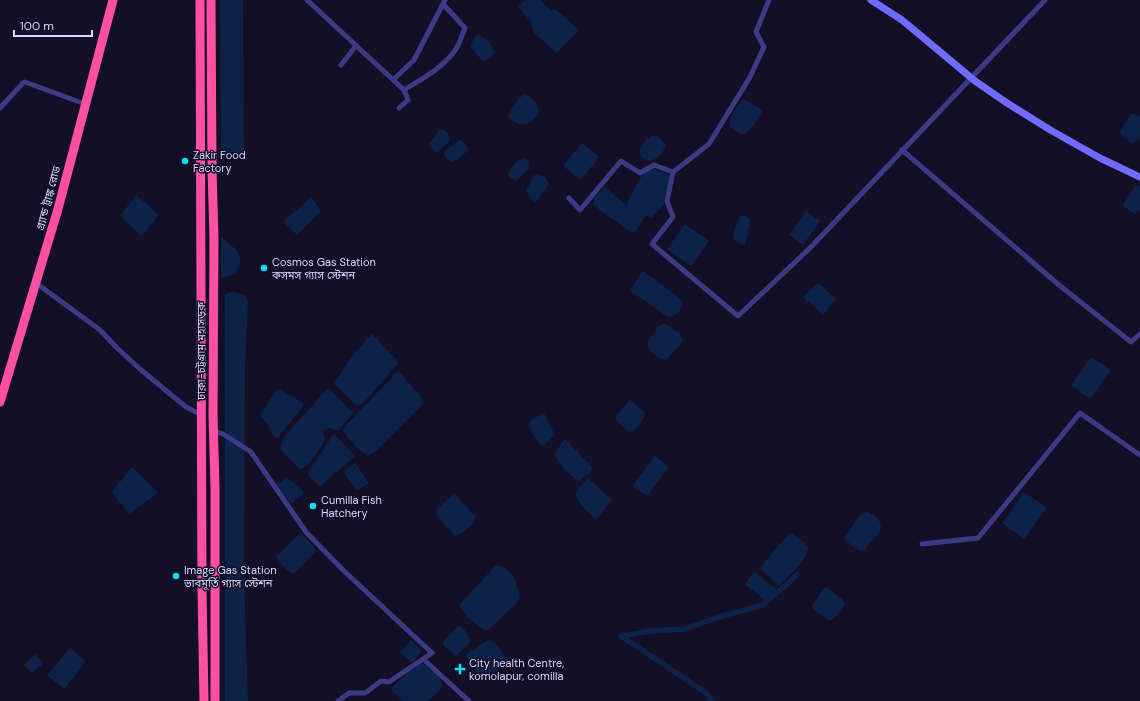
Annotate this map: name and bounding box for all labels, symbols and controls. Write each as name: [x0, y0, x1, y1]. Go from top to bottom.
scale bar: [14, 12, 92, 38]
text: 100 m: [20, 18, 54, 34]
place label: Zakir Food Factory: [193, 148, 246, 175]
marker: Zakir Food Factory: [180, 156, 190, 166]
street label: গ্র্যান্ড ট্রাঙ্ক রোড: [33, 164, 63, 232]
place label: Cosmos Gas Station কসমস গ্যাস স্টেশন: [271, 255, 376, 282]
marker: Cosmos Gas Station কসমস গ্যাস স্টেশন: [259, 263, 269, 273]
street label: ঢাকা-চট্টগ্রাম মহাসড়ক: [194, 302, 208, 401]
place label: Cumilla Fish Hatchery: [321, 493, 382, 520]
marker: Cumilla Fish Hatchery: [308, 501, 318, 511]
place label: Image Gas Station ভাবমূর্তি গ্যাস স্টেশন: [183, 563, 277, 590]
marker: Image Gas Station ভাবমূর্তি গ্যাস স্টেশন: [171, 571, 181, 581]
place label: City health Centre, komolapur, comilla: [469, 656, 564, 683]
marker: City health Centre, komolapur, comilla: [454, 663, 466, 675]

